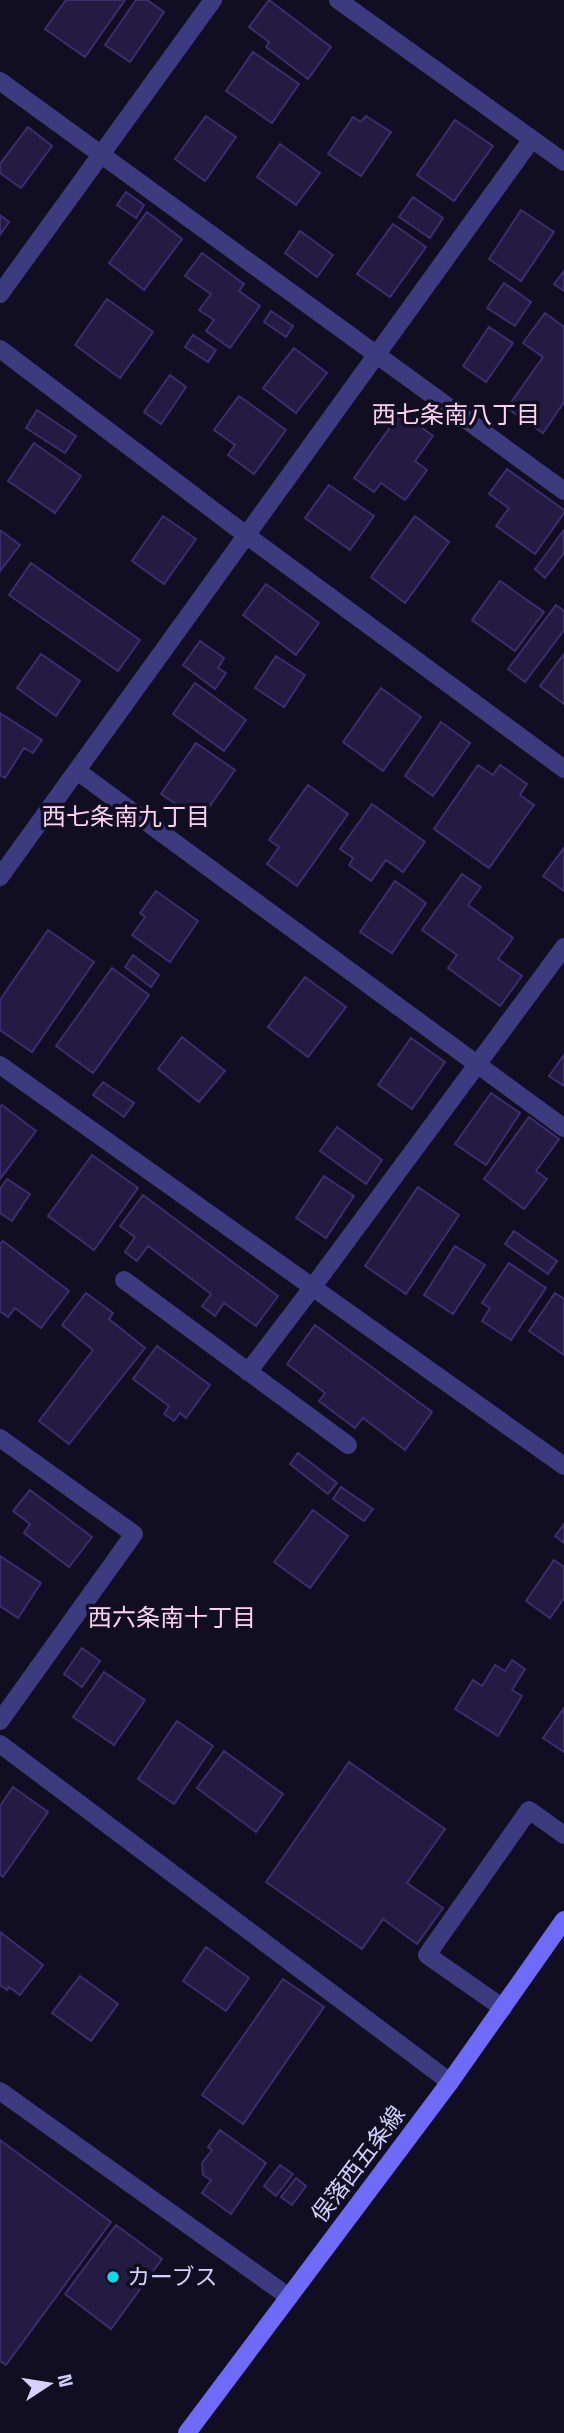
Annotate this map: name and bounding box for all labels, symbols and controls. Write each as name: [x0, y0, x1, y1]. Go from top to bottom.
district label: 西七条南八丁目: [372, 399, 540, 430]
district label: 西七条南九丁目: [42, 801, 210, 832]
district label: 西六条南十丁目: [88, 1602, 256, 1633]
street label: 俣落西五条線: [304, 2100, 412, 2228]
place label: カーブス: [127, 2262, 218, 2292]
marker: カーブス: [105, 2269, 121, 2285]
north arrow: [14, 2349, 84, 2419]
text: N: [52, 2372, 79, 2389]

